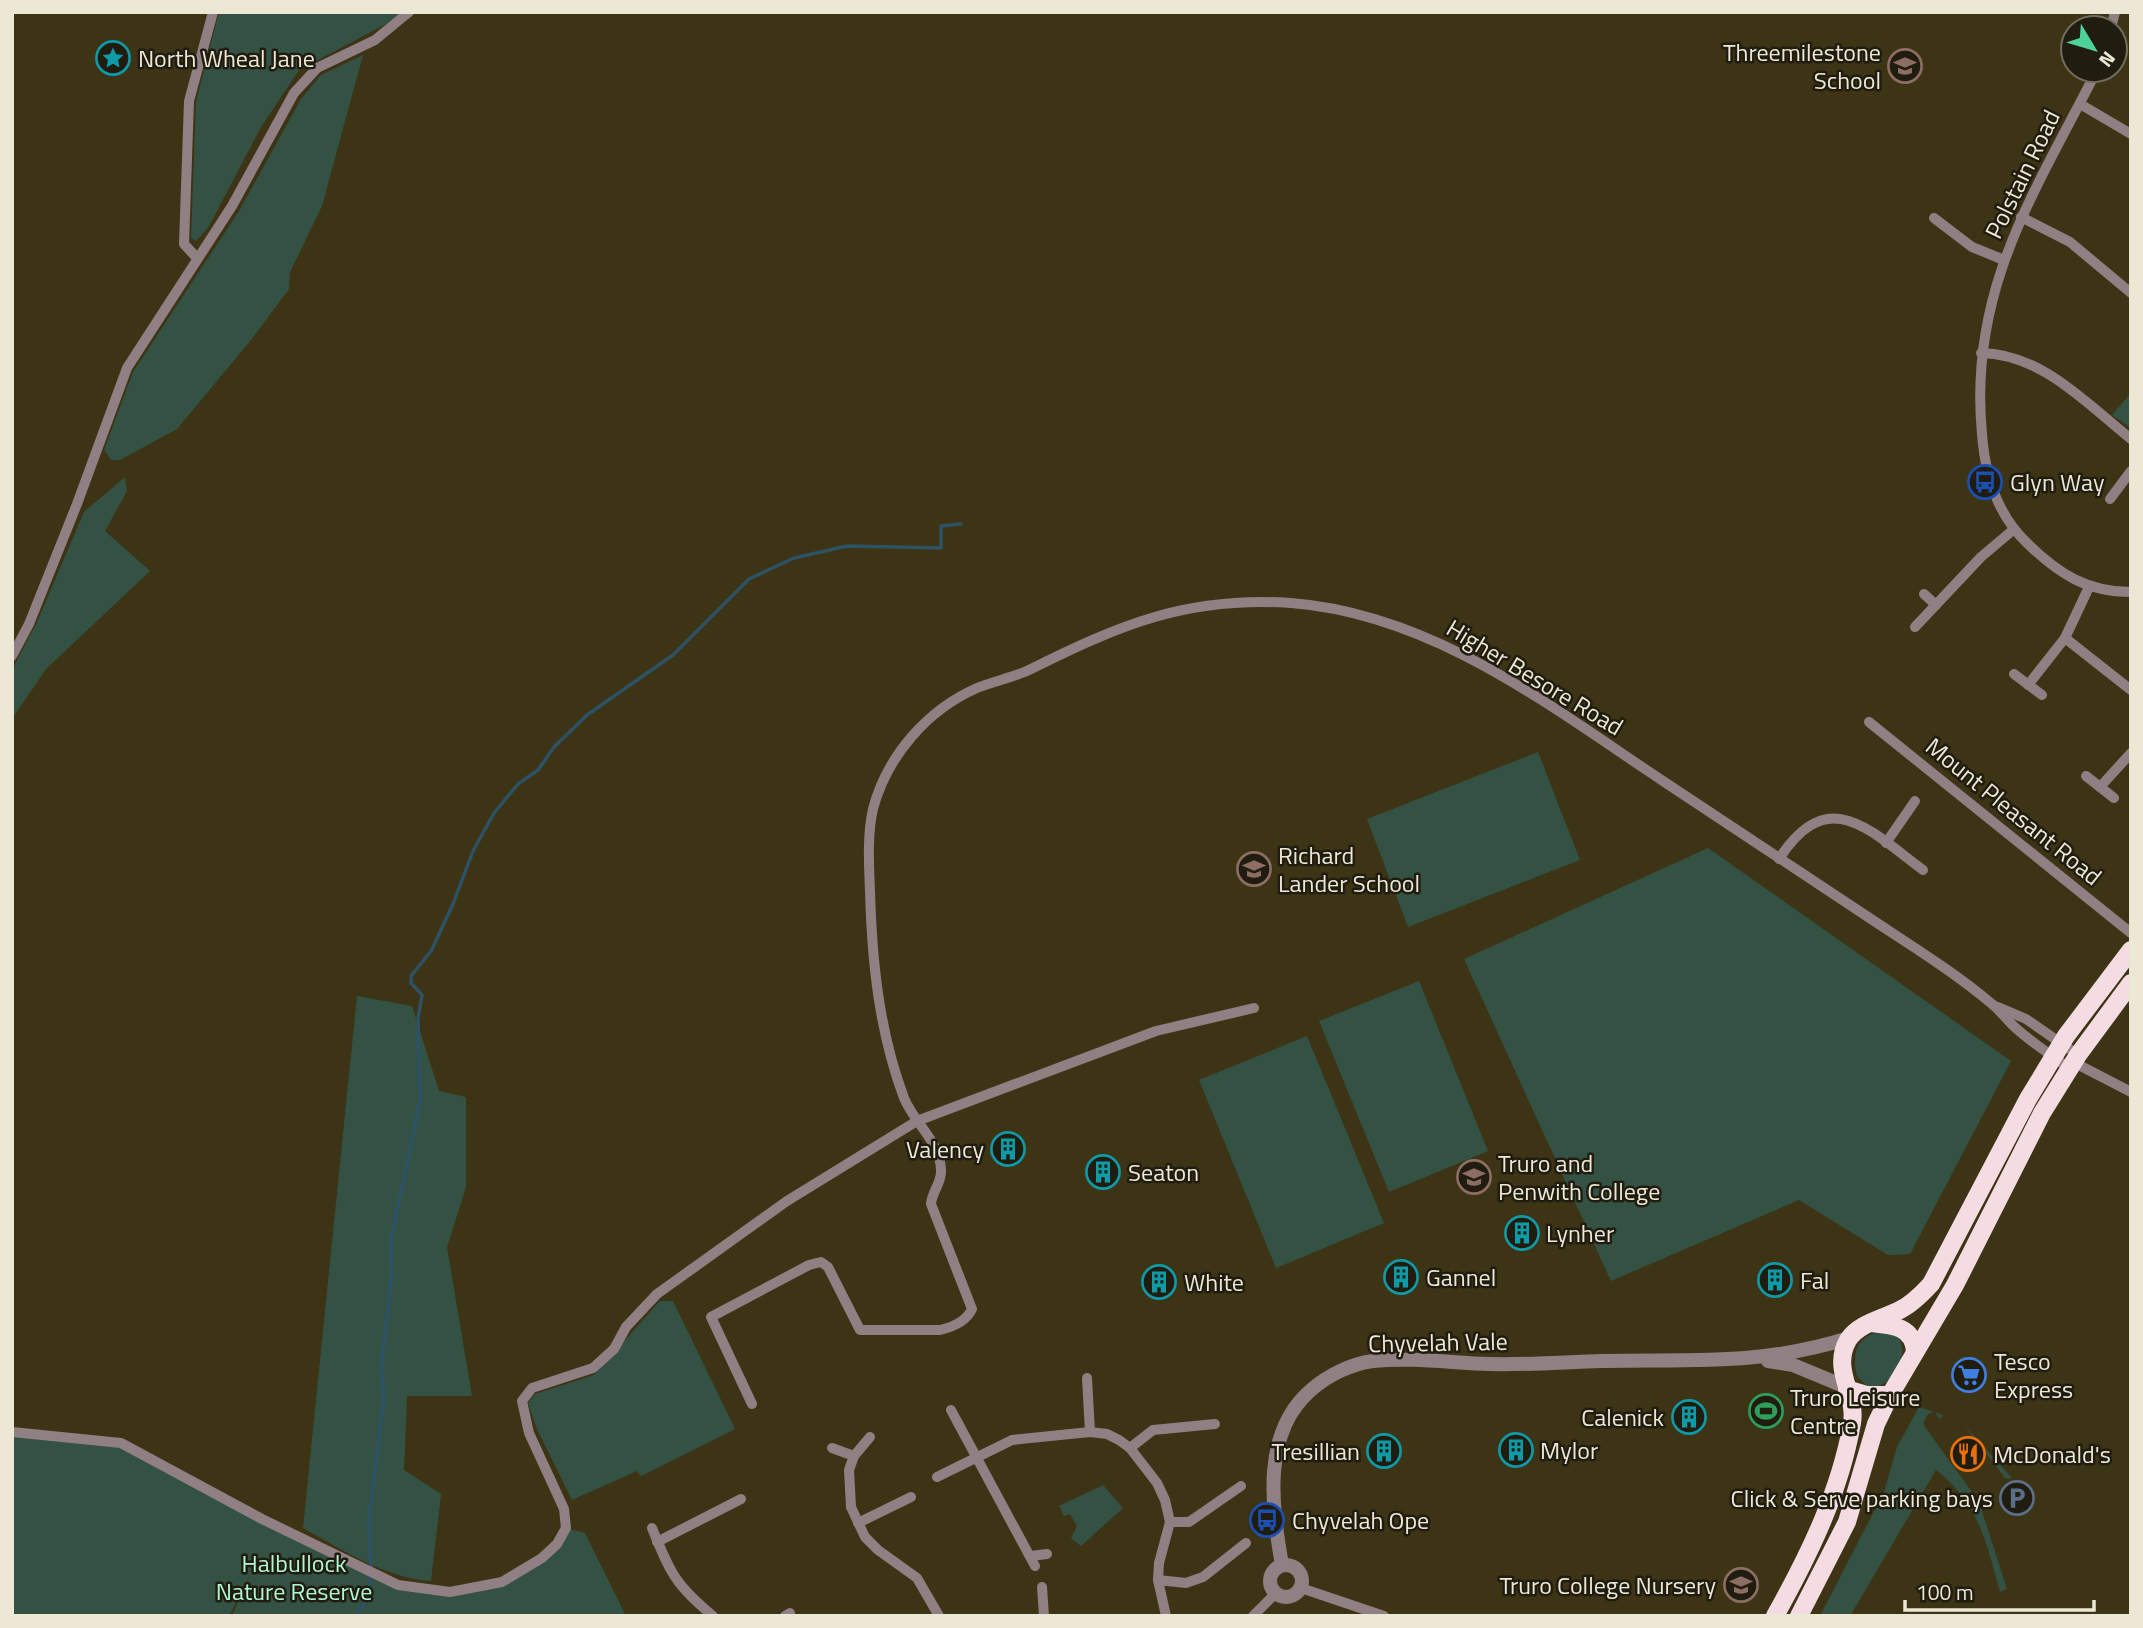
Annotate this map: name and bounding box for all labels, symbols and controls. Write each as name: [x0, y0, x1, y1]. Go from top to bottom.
north arrow: [2059, 14, 2129, 84]
place label: Threemilestone School: [1723, 34, 1881, 98]
place icon: North Wheal Jane: [94, 39, 132, 77]
place label: North Wheal Jane: [138, 40, 315, 76]
text: N: [2092, 46, 2123, 74]
school or university icon: Threemilestone School: [1886, 47, 1924, 85]
street label: Polstain Road: [1975, 103, 2069, 245]
bus stop icon: Glyn Way: [1966, 463, 2004, 501]
place label: Glyn Way: [2010, 464, 2105, 500]
street label: Higher Besore Road: [1440, 610, 1630, 744]
street label: Mount Pleasant Road: [1918, 729, 2110, 893]
place label: Richard Lander School: [1278, 837, 1420, 901]
school or university icon: Richard Lander School: [1235, 850, 1273, 888]
building icon: Valency: [989, 1130, 1027, 1168]
place label: Valency: [906, 1131, 984, 1167]
place label: Truro and Penwith College: [1498, 1145, 1660, 1209]
building icon: Seaton: [1084, 1153, 1122, 1191]
place label: Seaton: [1128, 1154, 1199, 1190]
school or university icon: Truro and Penwith College: [1455, 1158, 1493, 1196]
building icon: Lynher: [1503, 1214, 1541, 1252]
place label: Lynher: [1546, 1215, 1614, 1251]
building icon: Gannel: [1382, 1258, 1420, 1296]
place label: Gannel: [1426, 1259, 1496, 1295]
building icon: Fal: [1756, 1261, 1794, 1299]
place label: Fal: [1800, 1262, 1829, 1298]
building icon: White: [1140, 1263, 1178, 1301]
place label: White: [1184, 1264, 1244, 1300]
street label: Chyvelah Vale: [1368, 1323, 1508, 1361]
place label: Tesco Express: [1994, 1343, 2073, 1407]
supermarket icon: Tesco Express: [1950, 1356, 1988, 1394]
place label: Truro Leisure Centre: [1790, 1379, 1920, 1443]
sports icon: Truro Leisure Centre: [1747, 1392, 1785, 1430]
building icon: Calenick: [1670, 1398, 1708, 1436]
place label: Calenick: [1581, 1399, 1664, 1435]
building icon: Mylor: [1497, 1431, 1535, 1469]
building icon: Tresillian: [1365, 1432, 1403, 1470]
place label: Mylor: [1540, 1432, 1598, 1468]
place label: Tresillian: [1272, 1433, 1360, 1469]
restaurant icon: McDonald's: [1949, 1435, 1987, 1473]
place label: McDonald's: [1993, 1436, 2111, 1472]
parking icon: Click & Serve parking bays: [1998, 1479, 2036, 1517]
place label: Click & Serve parking bays: [1731, 1480, 1993, 1516]
bus stop icon: Chyvelah Ope: [1248, 1501, 1286, 1539]
place label: Chyvelah Ope: [1292, 1502, 1429, 1538]
park label: Halbullock Nature Reserve: [216, 1545, 372, 1609]
school or university icon: Truro College Nursery: [1722, 1566, 1760, 1604]
place label: Truro College Nursery: [1499, 1567, 1716, 1603]
scale bar: [1905, 1568, 2094, 1612]
text: 100 m: [1916, 1576, 1973, 1608]

